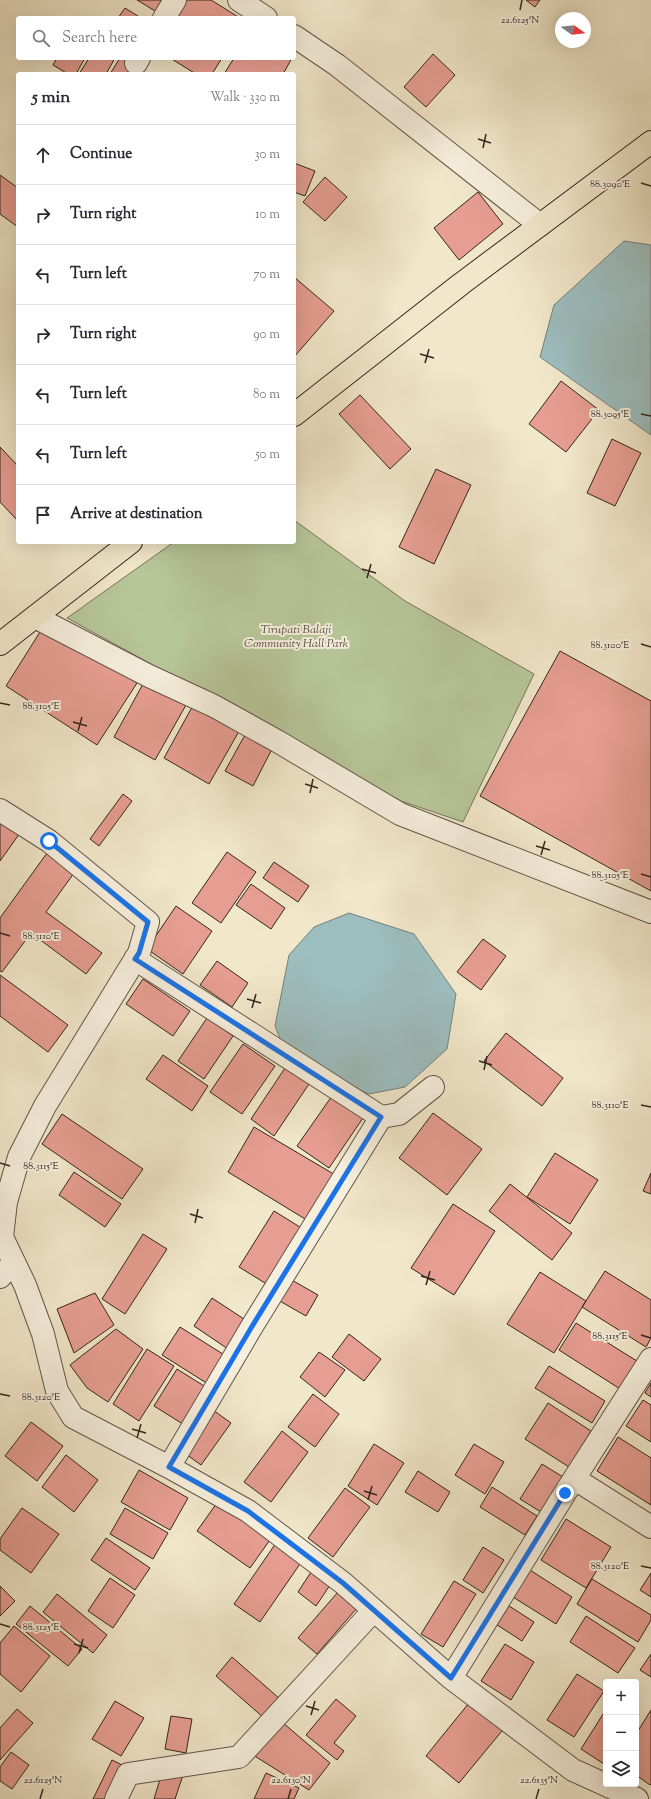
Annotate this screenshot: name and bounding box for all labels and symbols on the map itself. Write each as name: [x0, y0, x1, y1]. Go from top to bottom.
north arrow: [555, 12, 591, 48]
text: 22.6125°N: [501, 13, 539, 28]
text: 88.3090°E: [590, 177, 630, 192]
text: 88.3095°E: [591, 407, 629, 422]
park label: Tirupati Balaji Community Hall Park: [244, 621, 349, 653]
text: 88.3100°E: [591, 638, 629, 653]
text: 88.3105°E: [22, 699, 60, 714]
route start: [40, 832, 58, 850]
text: 88.3105°E: [591, 868, 629, 883]
text: 88.3110°E: [23, 929, 59, 944]
text: 88.3110°E: [592, 1098, 628, 1113]
text: 88.3115°E: [23, 1159, 59, 1174]
text: 88.3115°E: [592, 1329, 628, 1344]
text: 88.3120°E: [22, 1390, 60, 1405]
route end: [556, 1484, 574, 1502]
text: 88.3120°E: [591, 1559, 629, 1574]
text: 88.3125°E: [23, 1620, 59, 1635]
text: 22.6125°N: [24, 1773, 62, 1788]
text: 22.6130°N: [271, 1773, 311, 1788]
text: 22.6135°N: [520, 1773, 558, 1788]

